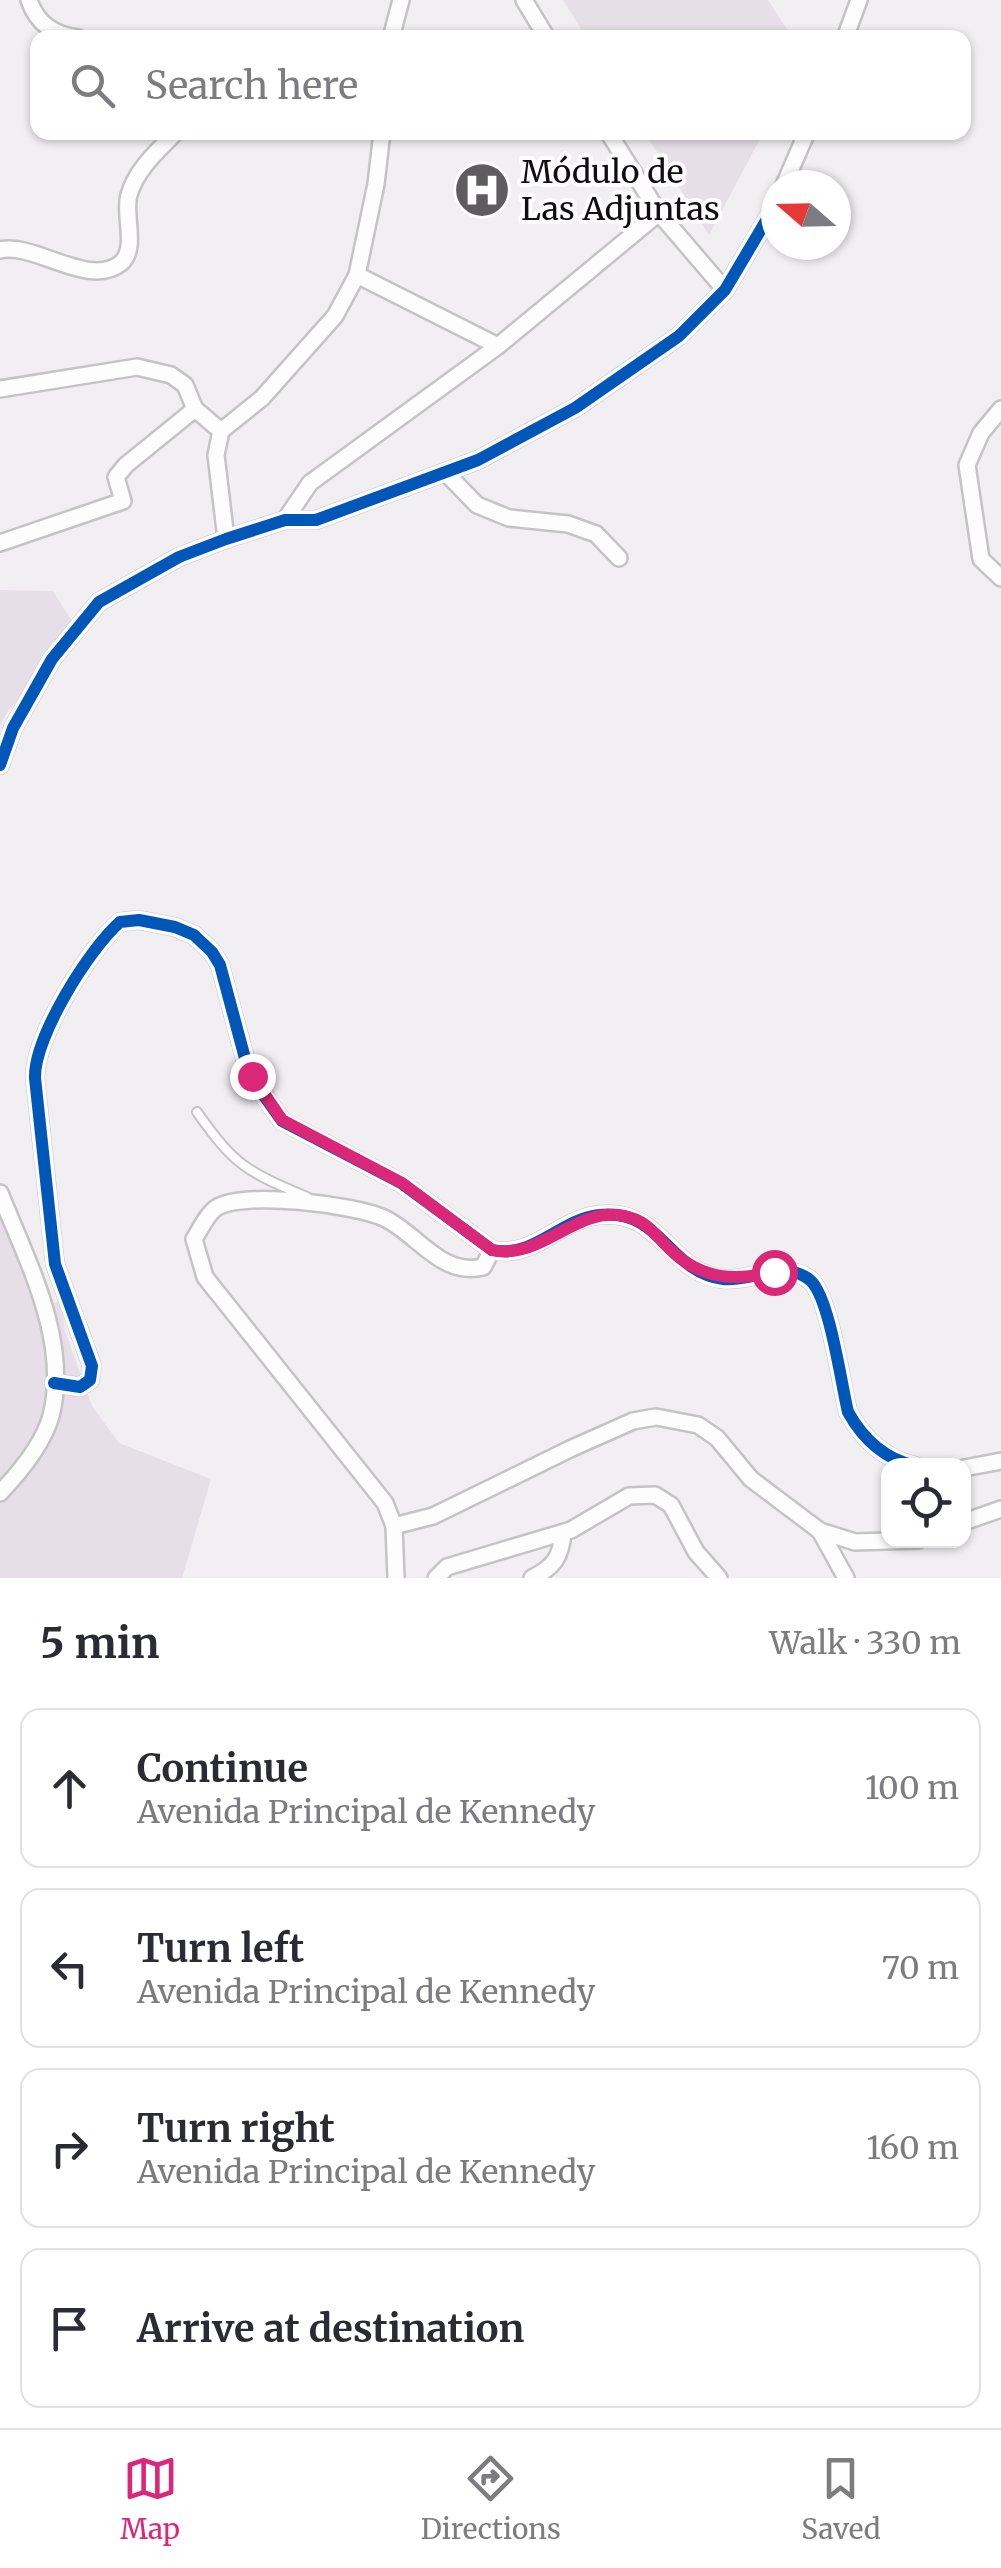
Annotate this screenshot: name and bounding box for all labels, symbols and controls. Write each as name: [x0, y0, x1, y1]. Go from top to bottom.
search box: [30, 30, 971, 140]
icon: search: [65, 58, 120, 113]
text: Search here: [145, 62, 358, 109]
place label: Módulo de Las Adjuntas: [521, 152, 720, 229]
hospital icon: Módulo de Las Adjuntas: [452, 160, 512, 220]
north arrow: [761, 170, 851, 260]
route end: [230, 1054, 276, 1100]
route start: [752, 1250, 798, 1296]
map controls: [881, 1458, 971, 1548]
button: locate: [881, 1458, 971, 1548]
text: 5 min: [40, 1617, 159, 1669]
text: Walk · 330 m: [769, 1623, 961, 1663]
text: Continue: [137, 1745, 308, 1792]
icon: ahead: [42, 1761, 97, 1816]
text: 100 m: [865, 1768, 959, 1808]
text: Avenida Principal de Kennedy: [137, 1792, 595, 1832]
text: Turn left: [137, 1925, 304, 1972]
icon: left: [42, 1941, 97, 1996]
text: 70 m: [882, 1948, 959, 1988]
text: Avenida Principal de Kennedy: [137, 1972, 595, 2012]
text: Turn right: [137, 2105, 335, 2152]
icon: right: [42, 2121, 97, 2176]
text: 160 m: [867, 2128, 959, 2168]
text: Avenida Principal de Kennedy: [137, 2152, 595, 2192]
icon: arrive: [42, 2301, 97, 2356]
text: Arrive at destination: [137, 2305, 524, 2352]
tab: Map: [120, 2451, 180, 2547]
tab: Directions: [421, 2451, 561, 2547]
tab: Saved: [801, 2451, 881, 2547]

